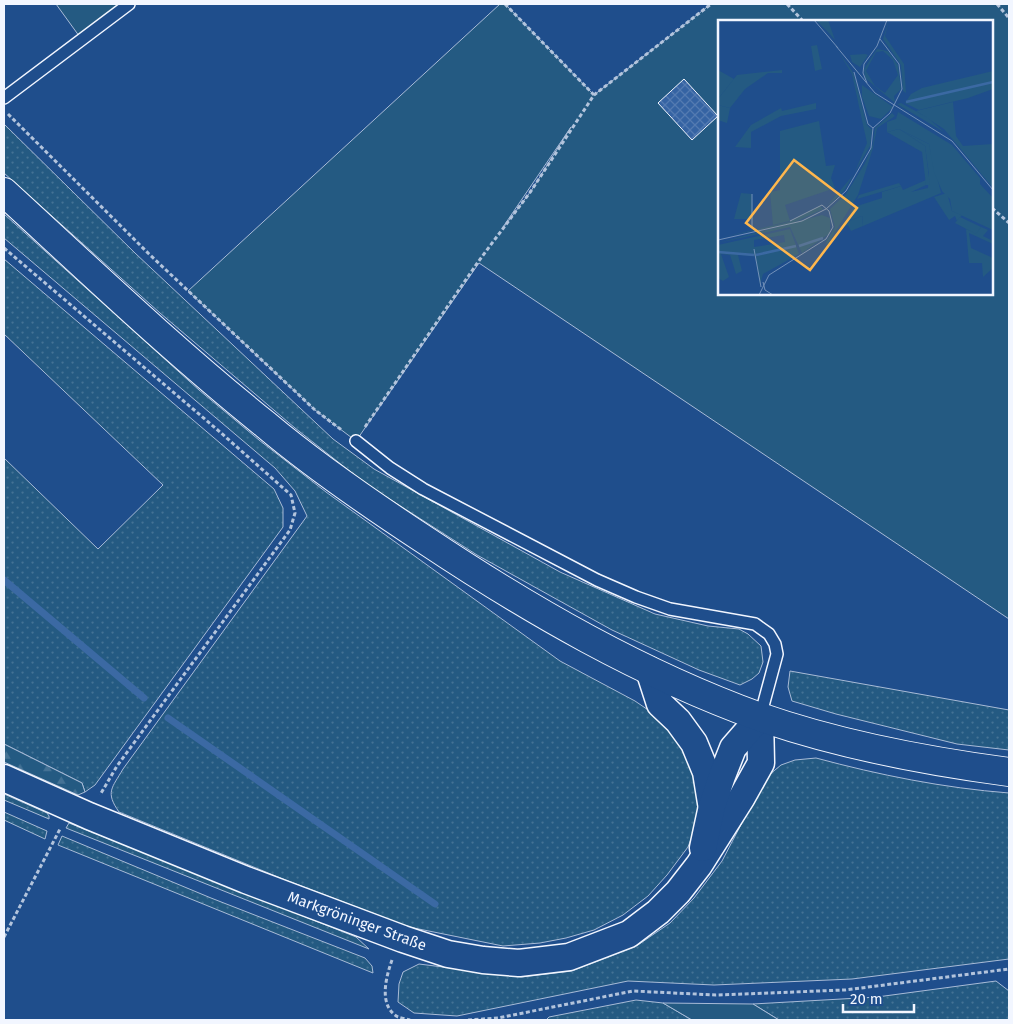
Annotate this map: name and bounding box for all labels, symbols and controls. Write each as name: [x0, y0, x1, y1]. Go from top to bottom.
inset map: [718, 20, 993, 295]
street label: Markgröninger Straße: [285, 887, 429, 955]
scale bar: [843, 982, 914, 1014]
text: 20 m: [850, 990, 883, 1008]

